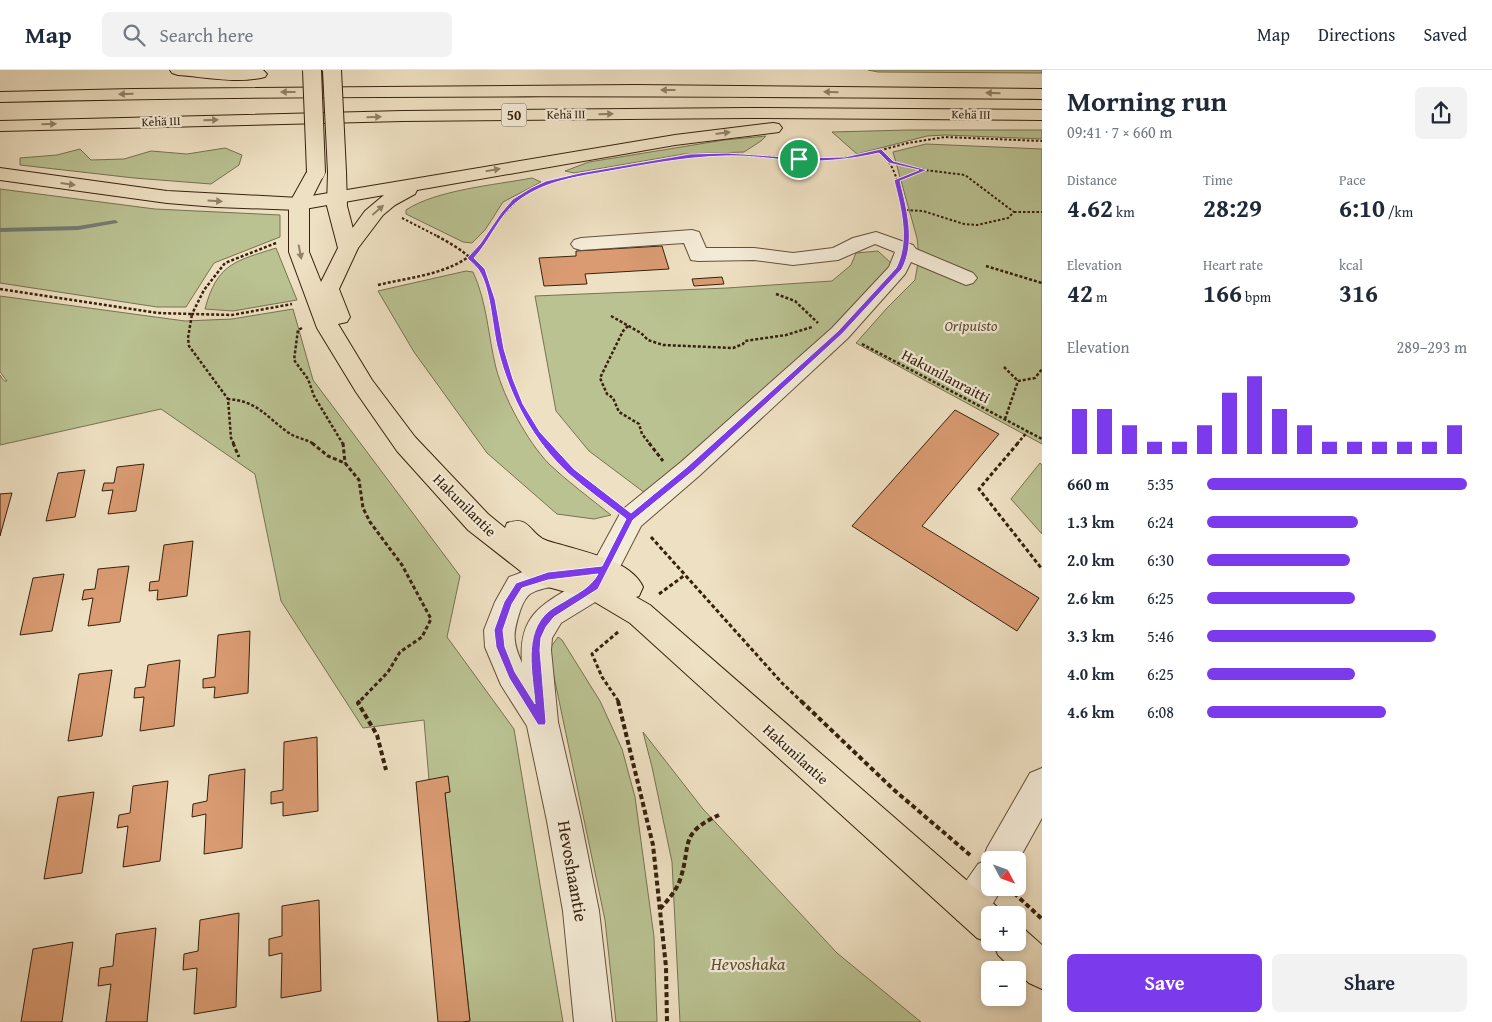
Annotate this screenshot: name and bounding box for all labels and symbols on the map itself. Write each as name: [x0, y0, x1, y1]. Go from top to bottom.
one-way arrow: [660, 86, 676, 94]
one-way arrow: [280, 88, 296, 96]
one-way arrow: [823, 88, 839, 96]
one-way arrow: [985, 89, 1001, 97]
one-way arrow: [118, 90, 134, 98]
road number: 50: [502, 104, 526, 126]
street label: Kehä III: [546, 105, 586, 123]
street label: Kehä III: [951, 105, 991, 123]
one-way arrow: [598, 110, 614, 118]
street label: Kehä III: [141, 112, 181, 130]
one-way arrow: [366, 112, 382, 120]
one-way arrow: [203, 115, 219, 123]
one-way arrow: [41, 120, 57, 128]
one-way arrow: [715, 129, 731, 137]
pin: [778, 138, 820, 180]
one-way arrow: [486, 166, 502, 174]
one-way arrow: [61, 180, 77, 188]
one-way arrow: [208, 197, 224, 205]
one-way arrow: [371, 204, 383, 216]
one-way arrow: [297, 244, 305, 260]
park label: Oripuisto: [944, 315, 998, 336]
street label: Hakunilanraitti: [898, 344, 994, 408]
street label: Hakunilantie: [429, 469, 501, 541]
street label: Hakunilantie: [759, 719, 833, 789]
street label: Hevoshaantie: [551, 818, 595, 924]
north arrow: [981, 851, 1026, 896]
park label: Hevoshaka: [710, 950, 786, 977]

